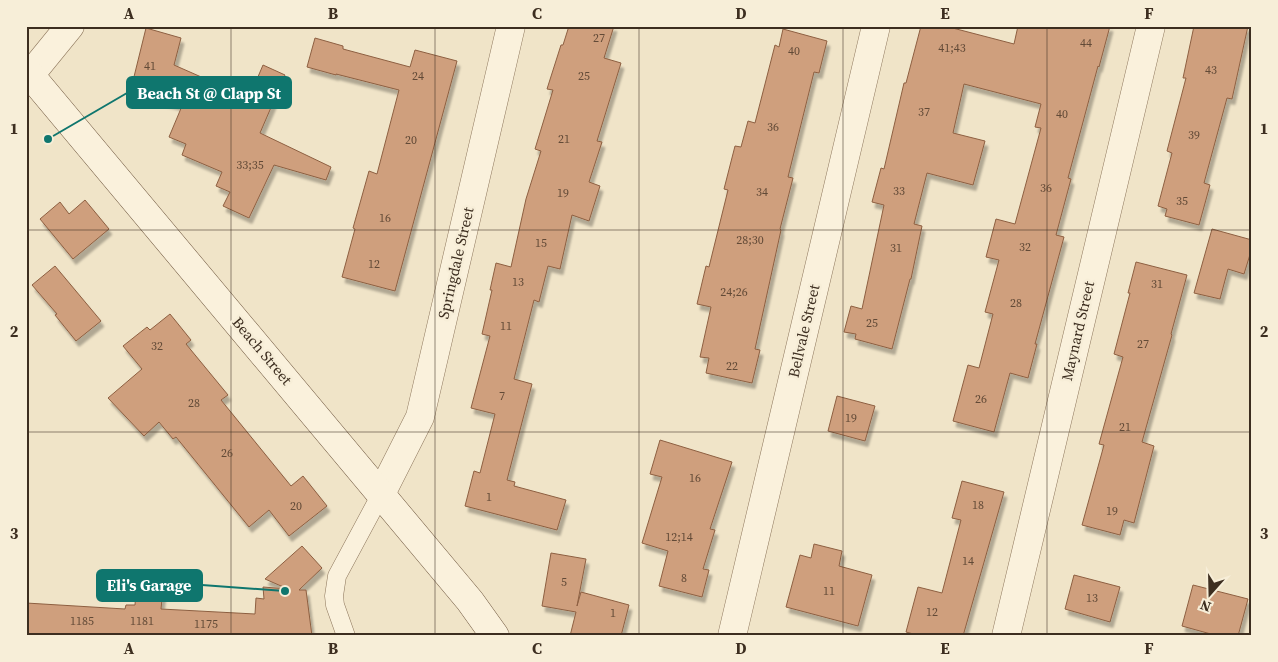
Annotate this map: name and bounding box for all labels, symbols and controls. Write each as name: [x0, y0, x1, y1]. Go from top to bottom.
text: A: [124, 2, 135, 24]
text: B: [328, 2, 339, 24]
text: C: [532, 2, 542, 24]
text: D: [735, 2, 747, 24]
text: E: [940, 2, 950, 24]
text: F: [1144, 2, 1154, 24]
house number: 27: [593, 30, 605, 46]
house number: 44: [1080, 35, 1092, 51]
house number: 41;43: [938, 40, 966, 56]
house number: 40: [788, 43, 800, 59]
house number: 41: [144, 58, 156, 74]
house number: 43: [1205, 62, 1217, 78]
house number: 24: [412, 68, 424, 84]
house number: 25: [578, 68, 590, 84]
callout: Beach St @ Clapp St: [127, 77, 291, 108]
text: Beach St @ Clapp St: [137, 82, 281, 104]
house number: 37: [918, 104, 930, 120]
house number: 40: [1056, 106, 1068, 122]
text: 1: [10, 117, 18, 139]
text: 1: [1260, 117, 1268, 139]
house number: 36: [767, 119, 779, 135]
house number: 39: [1188, 127, 1200, 143]
house number: 21: [558, 131, 570, 147]
house number: 20: [405, 132, 417, 148]
house number: 33;35: [236, 157, 264, 173]
house number: 36: [1040, 180, 1052, 196]
house number: 33: [893, 183, 905, 199]
house number: 34: [756, 184, 768, 200]
house number: 19: [557, 185, 569, 201]
house number: 35: [1176, 193, 1188, 209]
street label: Springdale Street: [432, 205, 479, 321]
house number: 16: [379, 210, 391, 226]
house number: 28;30: [736, 232, 764, 248]
house number: 15: [535, 235, 547, 251]
house number: 32: [1019, 239, 1031, 255]
house number: 31: [890, 240, 902, 256]
house number: 12: [368, 256, 380, 272]
house number: 13: [512, 274, 524, 290]
house number: 31: [1151, 276, 1163, 292]
street label: Maynard Street: [1056, 279, 1099, 383]
street label: Bellvale Street: [783, 282, 824, 380]
house number: 24;26: [720, 284, 748, 300]
house number: 28: [1010, 295, 1022, 311]
street label: Beach Street: [228, 312, 297, 389]
house number: 25: [866, 315, 878, 331]
house number: 11: [500, 318, 512, 334]
text: 2: [10, 320, 19, 342]
text: 2: [1260, 320, 1269, 342]
house number: 27: [1137, 336, 1149, 352]
house number: 32: [151, 338, 163, 354]
house number: 22: [726, 358, 738, 374]
house number: 7: [499, 388, 505, 404]
house number: 26: [975, 391, 987, 407]
house number: 28: [188, 395, 200, 411]
house number: 19: [845, 410, 857, 426]
house number: 21: [1119, 419, 1131, 435]
house number: 26: [221, 445, 233, 461]
house number: 16: [689, 470, 701, 486]
house number: 1: [486, 489, 492, 505]
house number: 18: [972, 497, 984, 513]
house number: 20: [290, 498, 302, 514]
house number: 19: [1106, 503, 1118, 519]
text: 3: [10, 522, 19, 544]
text: 3: [1260, 522, 1269, 544]
house number: 12;14: [665, 529, 693, 545]
house number: 14: [962, 553, 974, 569]
callout: Eli's Garage: [97, 570, 202, 601]
house number: 8: [681, 570, 687, 586]
north arrow: [1186, 570, 1236, 620]
text: Eli's Garage: [107, 574, 191, 596]
house number: 5: [561, 574, 567, 590]
house number: 11: [823, 583, 835, 599]
house number: 13: [1086, 590, 1098, 606]
text: N: [1197, 595, 1214, 617]
house number: 12: [926, 604, 938, 620]
house number: 1: [610, 605, 616, 621]
house number: 1185: [70, 613, 94, 629]
house number: 1181: [130, 613, 154, 629]
house number: 1175: [194, 616, 218, 632]
text: A: [124, 637, 135, 659]
text: B: [328, 637, 339, 659]
text: C: [532, 637, 542, 659]
text: D: [735, 637, 747, 659]
text: E: [940, 637, 950, 659]
text: F: [1144, 637, 1154, 659]

